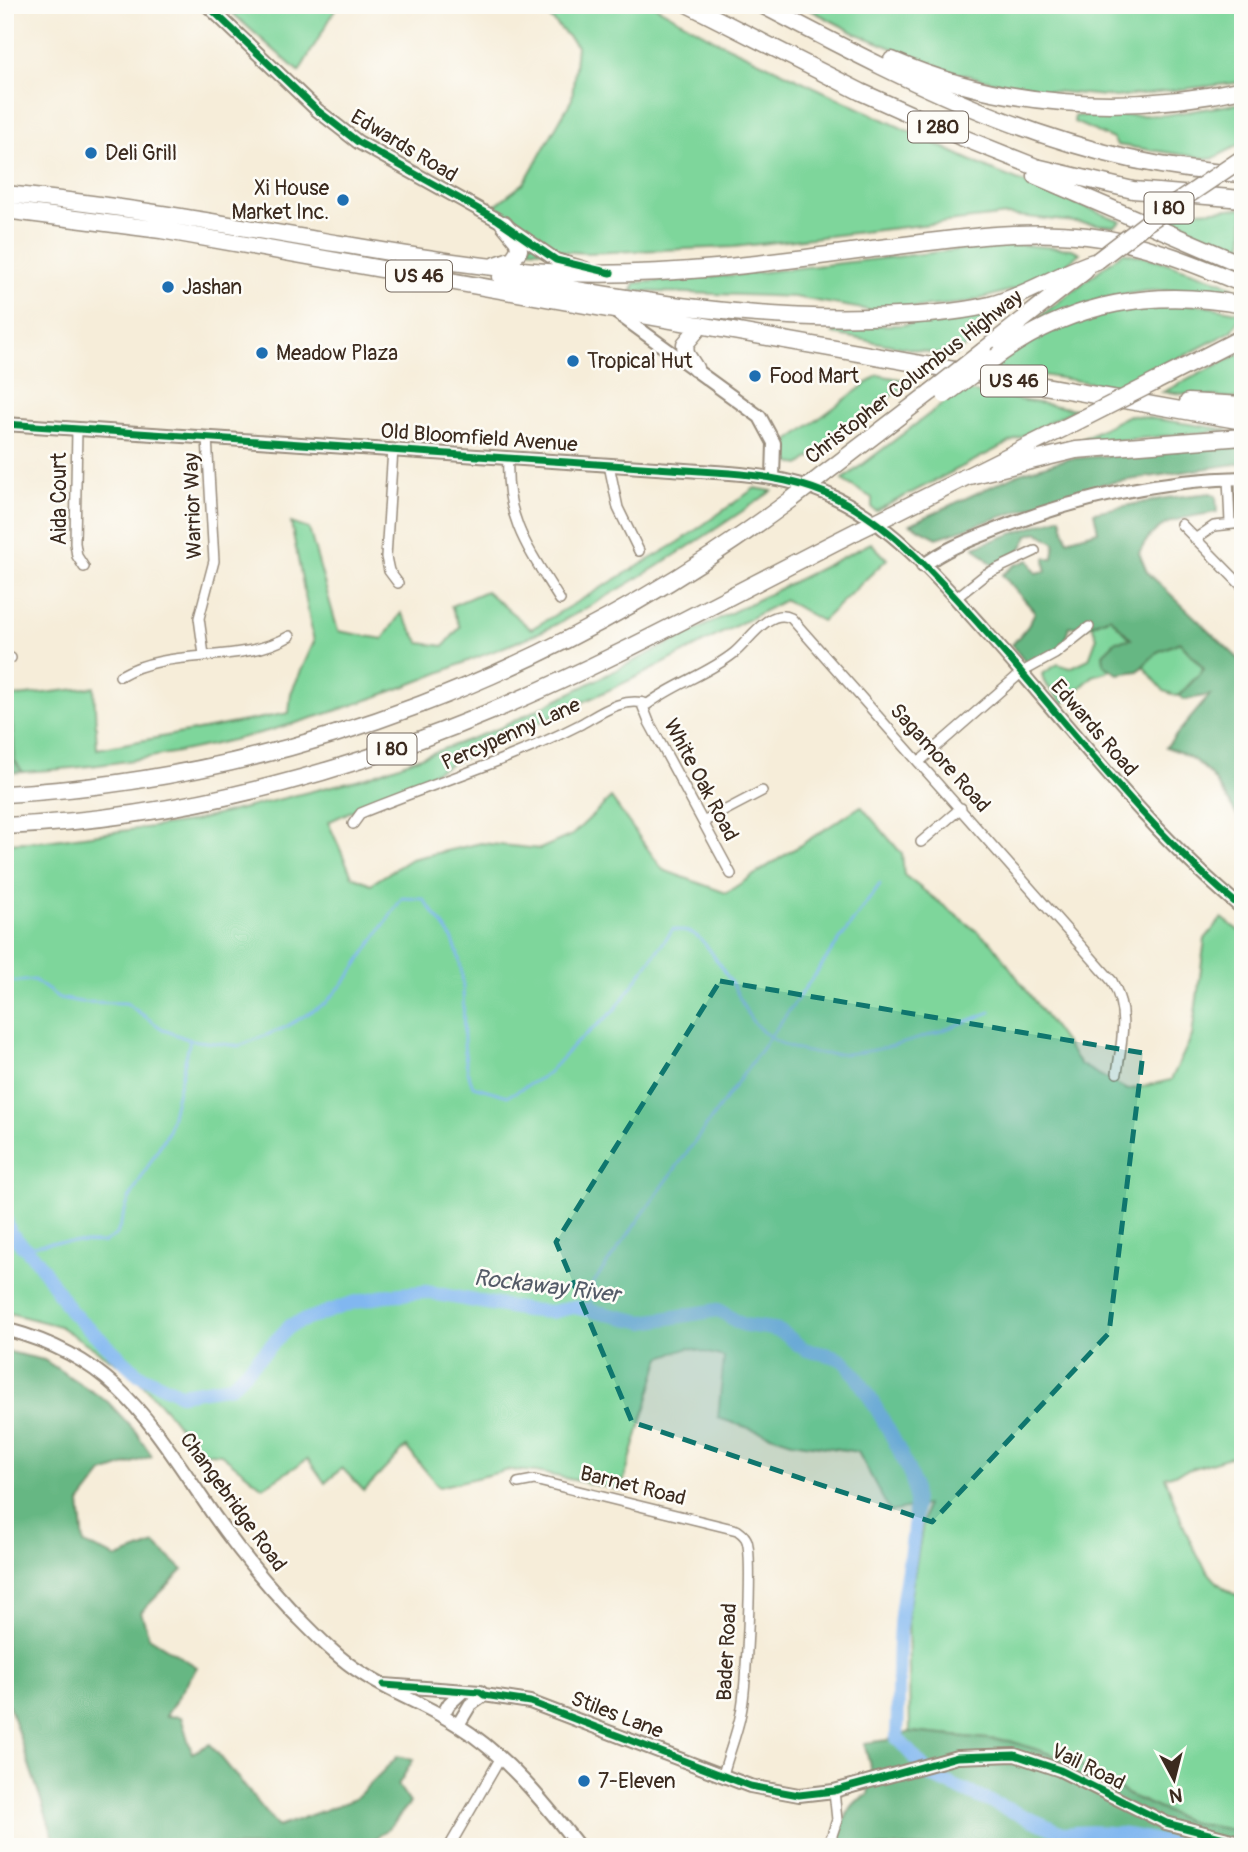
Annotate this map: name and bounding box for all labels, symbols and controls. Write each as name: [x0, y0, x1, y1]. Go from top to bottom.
street label: Edwards Road: [346, 104, 462, 188]
road number: I 280: [908, 111, 968, 142]
place label: Deli Grill: [105, 140, 177, 167]
marker: Deli Grill: [83, 145, 99, 161]
place label: Xi House Market Inc.: [231, 175, 330, 226]
marker: Xi House Market Inc.: [335, 192, 351, 208]
road number: I 80: [1144, 192, 1194, 224]
road number: US 46: [386, 260, 452, 292]
place label: Jashan: [182, 274, 242, 301]
marker: Jashan: [160, 279, 176, 295]
street label: Christopher Columbus Highway: [800, 284, 1028, 470]
place label: Meadow Plaza: [276, 340, 398, 367]
marker: Meadow Plaza: [254, 345, 270, 361]
place label: Tropical Hut: [587, 348, 693, 375]
marker: Tropical Hut: [565, 353, 581, 369]
place label: Food Mart: [769, 363, 859, 390]
road number: US 46: [981, 366, 1047, 396]
marker: Food Mart: [747, 368, 763, 384]
street label: Old Bloomfield Avenue: [379, 418, 579, 458]
street label: Aida Court: [46, 452, 73, 545]
street label: Warrior Way: [178, 452, 208, 560]
street label: Edwards Road: [1044, 674, 1144, 782]
street label: Percypenny Lane: [437, 691, 585, 777]
street label: Sagamore Road: [884, 698, 996, 818]
street label: White Oak Road: [657, 714, 745, 846]
road number: I 80: [368, 734, 416, 764]
water label: Rockaway River: [472, 1263, 624, 1310]
street label: Changebridge Road: [173, 1427, 293, 1577]
street label: Barnet Road: [577, 1460, 689, 1512]
street label: Bader Road: [711, 1602, 743, 1702]
street label: Stiles Lane: [567, 1685, 668, 1745]
street label: Vail Road: [1047, 1738, 1129, 1796]
north arrow: [1140, 1744, 1210, 1814]
place label: 7-Eleven: [598, 1768, 676, 1795]
marker: 7-Eleven: [576, 1773, 592, 1789]
text: N: [1168, 1782, 1184, 1808]

